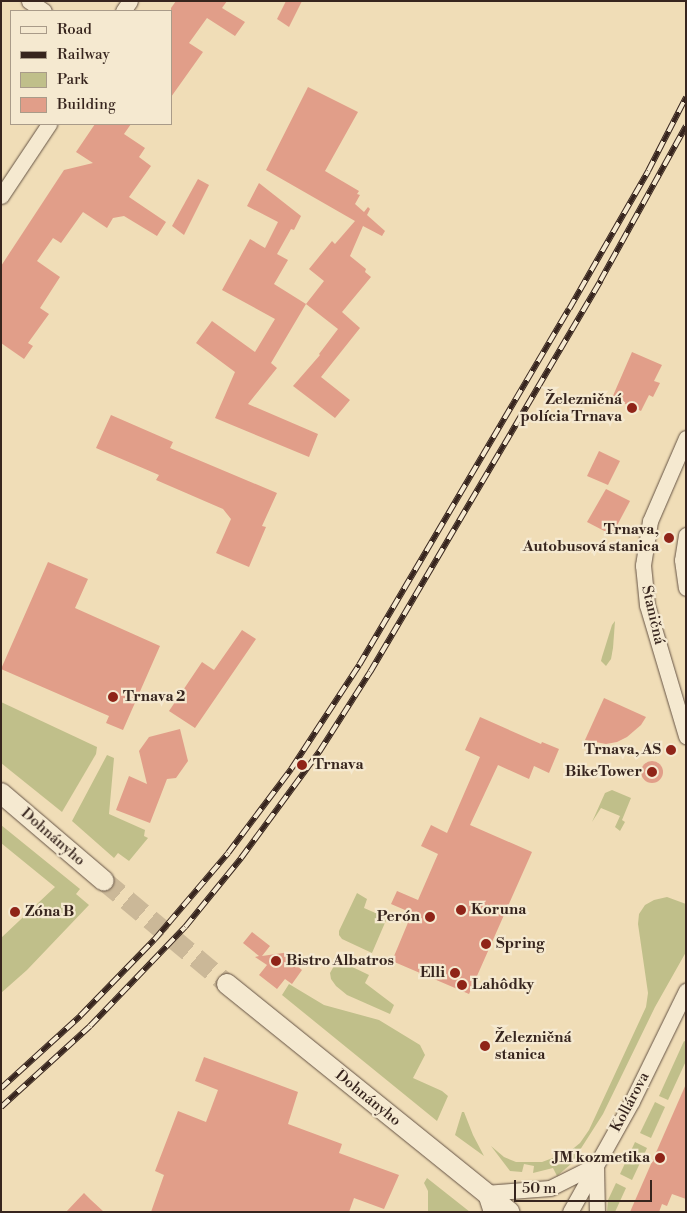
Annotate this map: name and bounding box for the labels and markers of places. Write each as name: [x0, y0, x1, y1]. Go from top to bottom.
place label: Železničná polícia Trnava: [520, 390, 622, 425]
marker: Železničná polícia Trnava: [626, 402, 638, 414]
place label: Trnava, Autobusová stanica: [523, 520, 659, 555]
marker: Trnava, Autobusová stanica: [663, 532, 675, 544]
place label: Trnava 2: [123, 688, 185, 706]
marker: Trnava 2: [107, 691, 119, 703]
place label: Trnava, AS: [584, 741, 661, 759]
marker: Trnava, AS: [665, 744, 677, 756]
place label: Trnava: [313, 756, 364, 774]
marker: Trnava: [295, 758, 309, 772]
place label: BikeTower: [565, 763, 642, 781]
marker: BikeTower: [646, 766, 658, 778]
place label: Koruna: [471, 901, 526, 919]
place label: Zóna B: [25, 903, 74, 921]
marker: Koruna: [455, 904, 467, 916]
marker: Zóna B: [9, 906, 21, 918]
place label: Perón: [377, 908, 420, 926]
marker: Perón: [424, 911, 436, 923]
place label: Spring: [496, 935, 544, 953]
marker: Spring: [480, 938, 492, 950]
place label: Bistro Albatros: [286, 952, 394, 970]
marker: Bistro Albatros: [270, 955, 282, 967]
place label: Elli: [420, 964, 445, 982]
marker: Elli: [449, 967, 461, 979]
place label: Lahôdky: [472, 976, 534, 994]
marker: Lahôdky: [456, 979, 468, 991]
place label: Železničná stanica: [495, 1028, 572, 1063]
marker: Železničná stanica: [479, 1040, 491, 1052]
place label: JM kozmetika: [554, 1149, 650, 1167]
marker: JM kozmetika: [654, 1152, 666, 1164]

